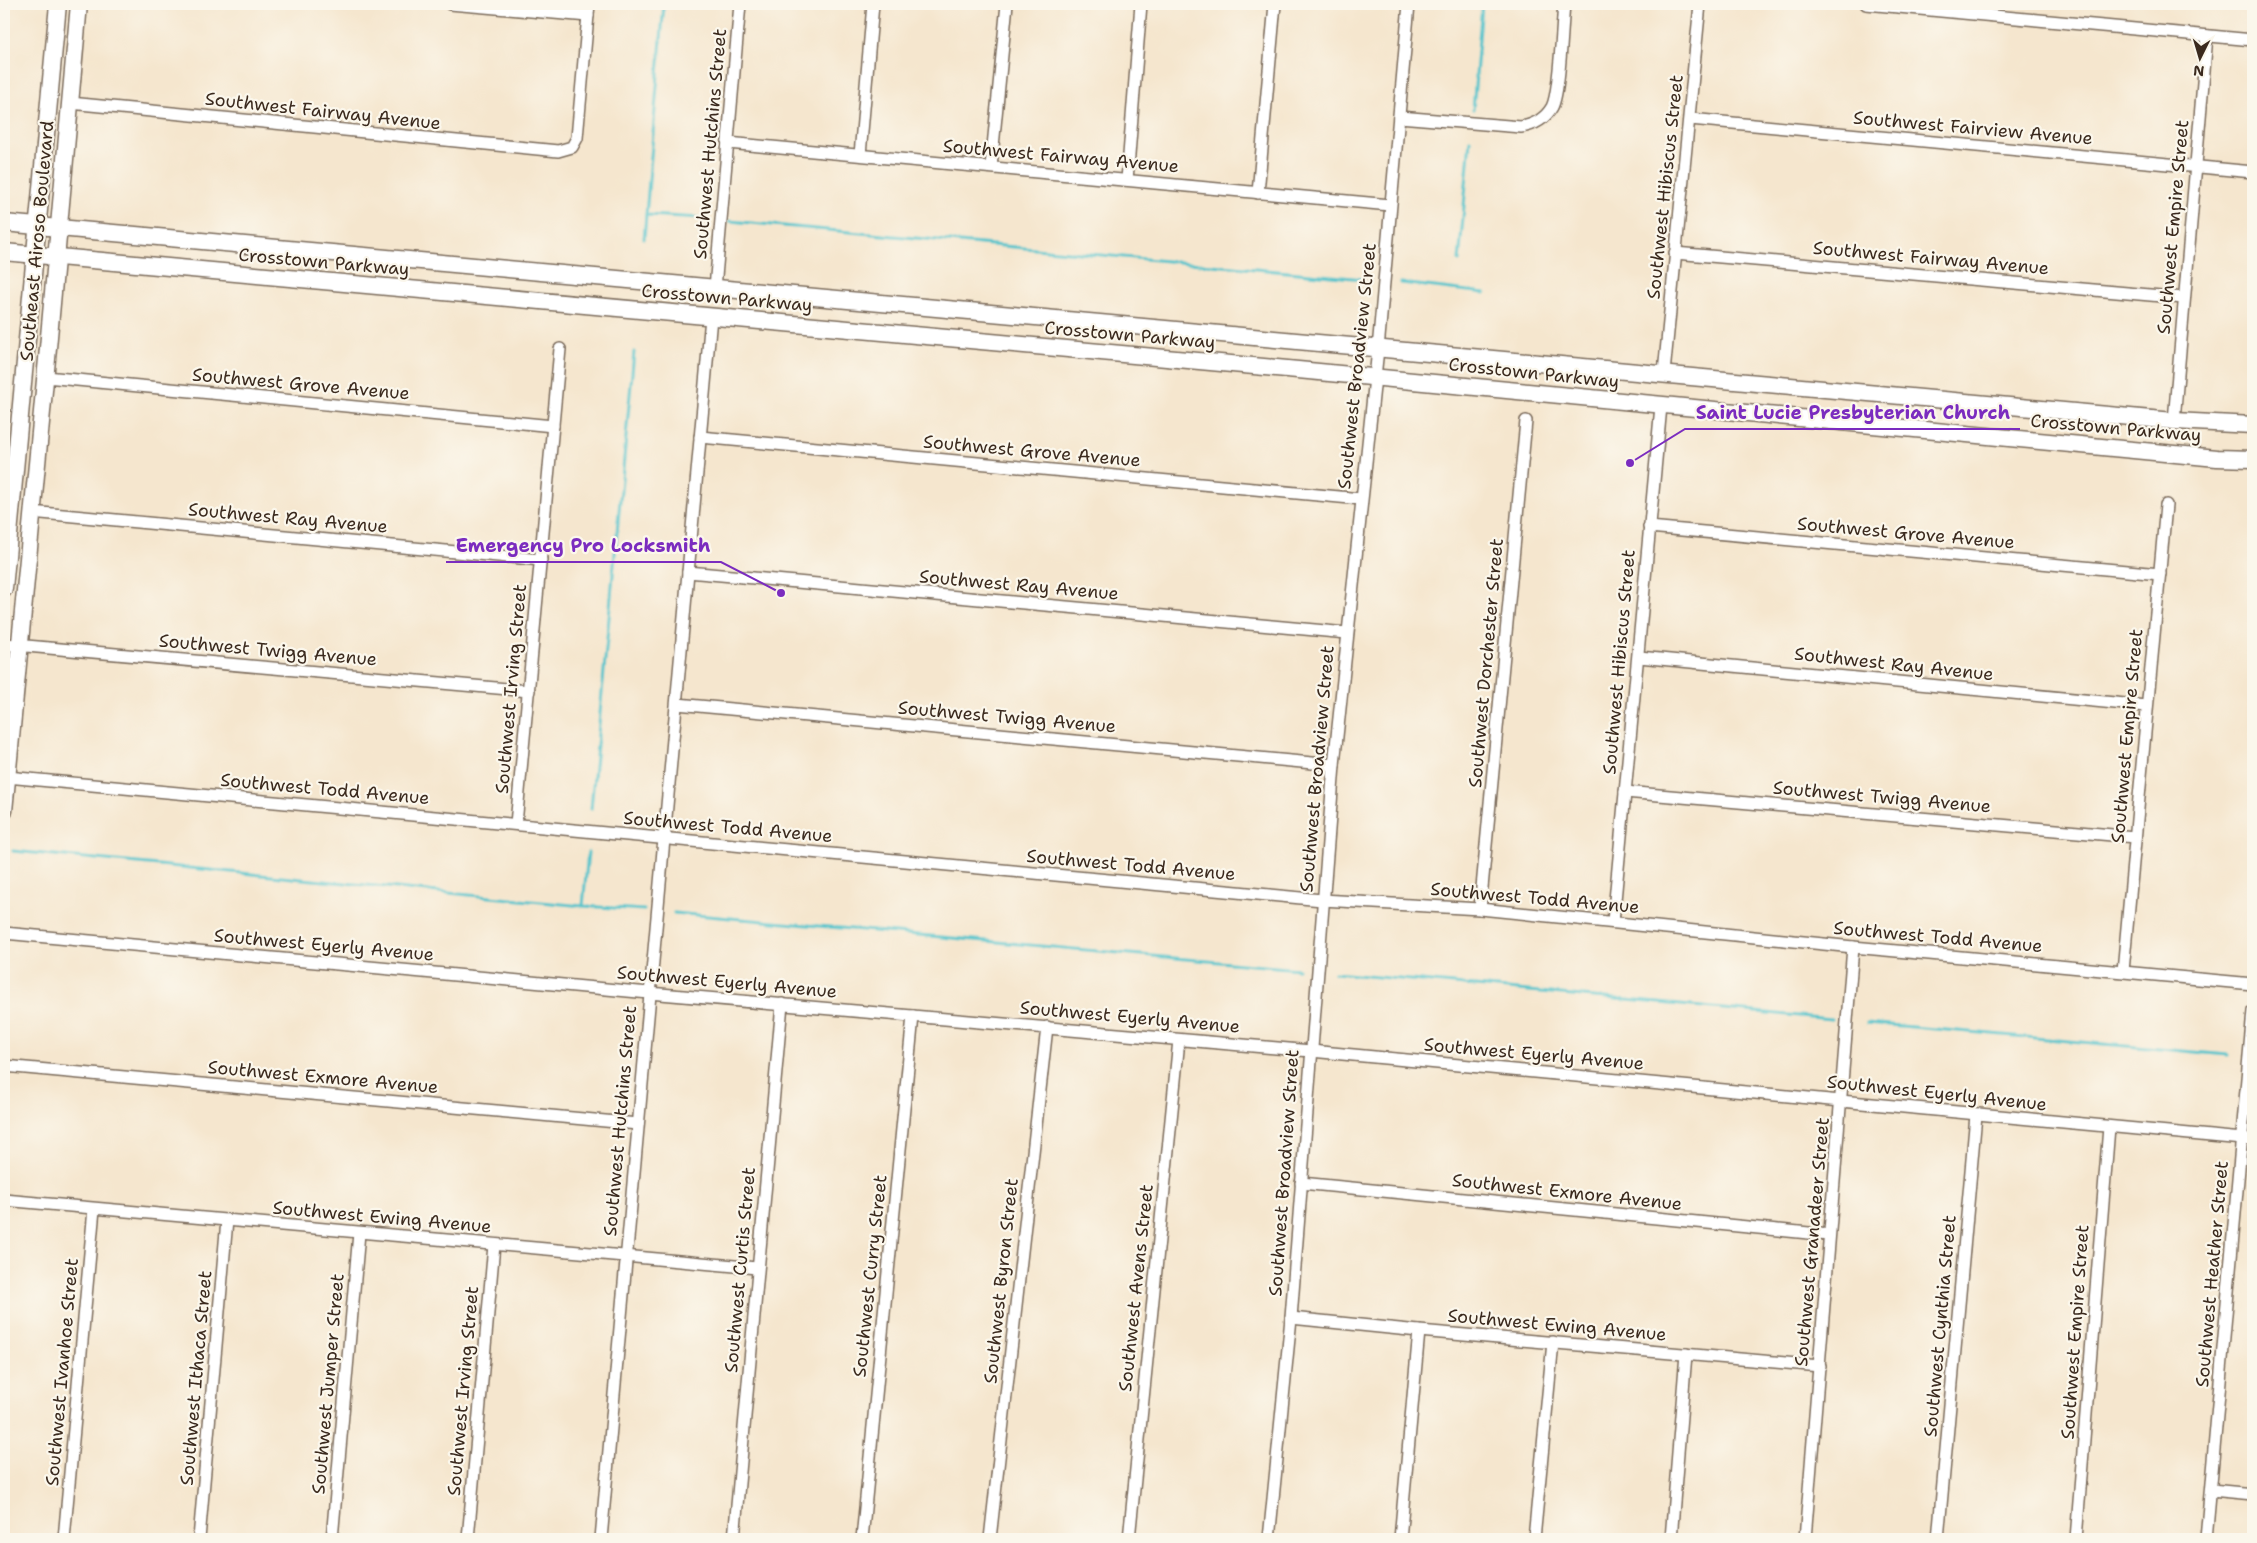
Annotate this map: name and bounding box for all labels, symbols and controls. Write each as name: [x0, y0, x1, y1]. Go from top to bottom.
street label: Southwest Hutchins Street: [688, 28, 732, 260]
north arrow: [2174, 32, 2224, 82]
text: N: [2193, 62, 2205, 80]
street label: Southwest Hibiscus Street: [1641, 73, 1689, 300]
street label: Southwest Fairway Avenue: [204, 87, 442, 135]
street label: Southwest Fairview Avenue: [1852, 106, 2094, 150]
street label: Southwest Empire Street: [2152, 119, 2194, 335]
street label: Southeast Airoso Boulevard: [15, 120, 59, 362]
street label: Southwest Fairway Avenue: [942, 134, 1180, 178]
street label: Southwest Fairway Avenue: [1812, 236, 2050, 280]
street label: Southwest Broadview Street: [1332, 242, 1382, 490]
street label: Crosstown Parkway: [238, 243, 410, 281]
street label: Crosstown Parkway: [641, 279, 813, 317]
street label: Crosstown Parkway: [1044, 316, 1216, 354]
street label: Crosstown Parkway: [1447, 352, 1621, 394]
street label: Southwest Grove Avenue: [191, 363, 411, 405]
callout: Saint Lucie Presbyterian Church: [1685, 395, 2020, 429]
text: Saint Lucie Presbyterian Church: [1696, 400, 2011, 425]
street label: Crosstown Parkway: [2030, 409, 2202, 447]
street label: Southwest Grove Avenue: [922, 430, 1142, 472]
street label: Southwest Ray Avenue: [187, 497, 389, 539]
street label: Southwest Grove Avenue: [1796, 512, 2016, 554]
callout: Emergency Pro Locksmith: [446, 528, 721, 562]
text: Emergency Pro Locksmith: [456, 533, 711, 558]
street label: Southwest Dorchester Street: [1463, 537, 1509, 789]
street label: Southwest Hibiscus Street: [1597, 548, 1641, 775]
street label: Southwest Ray Avenue: [918, 564, 1120, 606]
street label: Southwest Irving Street: [490, 583, 532, 795]
street label: Southwest Empire Street: [2106, 628, 2148, 844]
street label: Southwest Twigg Avenue: [158, 629, 378, 671]
street label: Southwest Ray Avenue: [1793, 642, 1995, 686]
street label: Southwest Broadview Street: [1294, 645, 1340, 893]
street label: Southwest Twigg Avenue: [897, 696, 1117, 738]
street label: Southwest Todd Avenue: [220, 768, 430, 810]
street label: Southwest Twigg Avenue: [1772, 776, 1992, 818]
street label: Southwest Todd Avenue: [623, 806, 833, 848]
street label: Southwest Todd Avenue: [1026, 844, 1236, 886]
street label: Southwest Todd Avenue: [1430, 877, 1640, 919]
street label: Southwest Todd Avenue: [1833, 916, 2043, 958]
street label: Southwest Eyerly Avenue: [213, 923, 435, 967]
street label: Southwest Eyerly Avenue: [616, 960, 838, 1004]
street label: Southwest Eyerly Avenue: [1019, 995, 1241, 1039]
street label: Southwest Hutchins Street: [598, 1005, 642, 1237]
street label: Southwest Eyerly Avenue: [1423, 1032, 1645, 1076]
street label: Southwest Broadview Street: [1263, 1049, 1305, 1297]
street label: Southwest Exmore Avenue: [207, 1055, 439, 1099]
street label: Southwest Eyerly Avenue: [1826, 1070, 2048, 1116]
street label: Southwest Granadeer Street: [1789, 1116, 1835, 1368]
street label: Southwest Heather Street: [2190, 1160, 2234, 1388]
street label: Southwest Curtis Street: [719, 1166, 761, 1374]
street label: Southwest Exmore Avenue: [1451, 1168, 1683, 1216]
street label: Southwest Curry Street: [847, 1173, 893, 1378]
street label: Southwest Byron Street: [978, 1177, 1024, 1385]
street label: Southwest Avens Street: [1113, 1183, 1159, 1393]
street label: Southwest Ewing Avenue: [272, 1195, 492, 1239]
street label: Southwest Cynthia Street: [1918, 1214, 1962, 1438]
street label: Southwest Empire Street: [2056, 1224, 2094, 1440]
street label: Southwest Ivanhoe Street: [40, 1257, 84, 1487]
street label: Southwest Ithaca Street: [175, 1269, 217, 1486]
street label: Southwest Jumper Street: [306, 1273, 350, 1495]
street label: Southwest Irving Street: [442, 1285, 484, 1497]
street label: Southwest Ewing Avenue: [1447, 1303, 1667, 1347]

